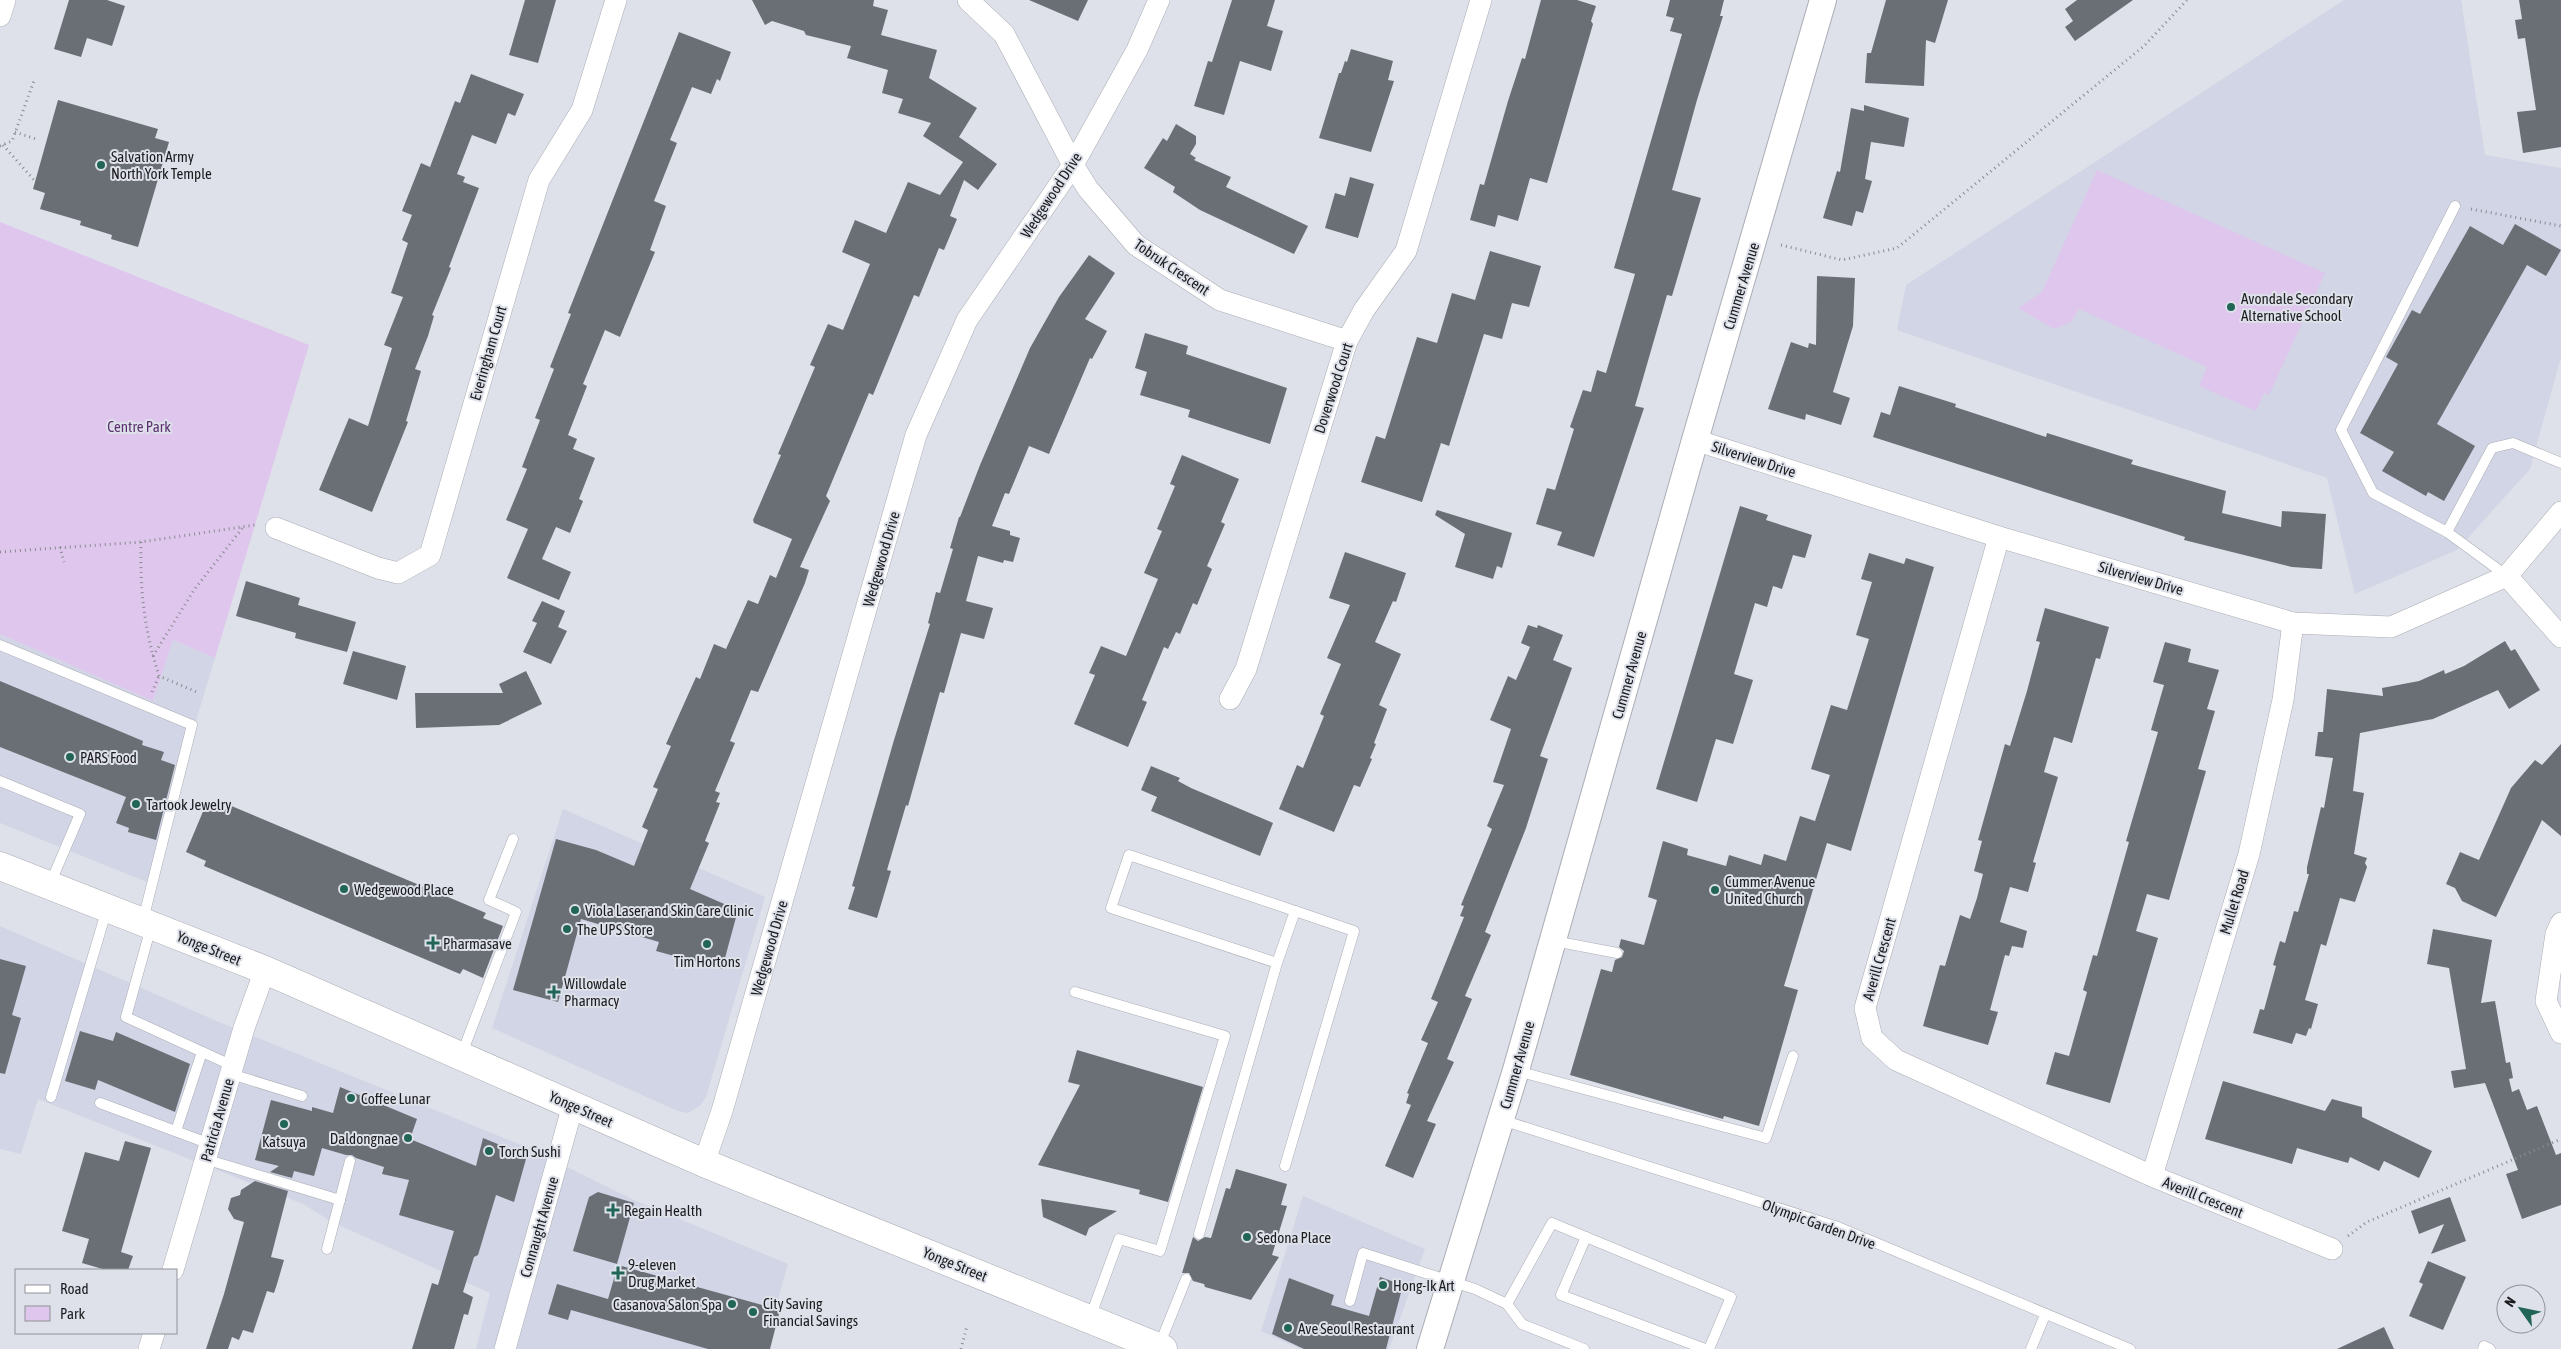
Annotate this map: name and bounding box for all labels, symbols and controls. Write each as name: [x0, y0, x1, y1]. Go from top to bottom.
place label: Salvation Army North York Temple: [111, 148, 212, 182]
street label: Wedgewood Drive: [1017, 149, 1085, 241]
marker: Salvation Army North York Temple: [95, 159, 107, 171]
street label: Tobruk Crescent: [1131, 236, 1213, 298]
street label: Cummer Avenue: [1720, 240, 1762, 332]
place label: Avondale Secondary Alternative School: [2241, 290, 2353, 324]
marker: Avondale Secondary Alternative School: [2225, 301, 2237, 313]
street label: Everingham Court: [466, 304, 510, 402]
street label: Doverwood Court: [1310, 341, 1356, 435]
park label: Centre Park: [107, 418, 171, 435]
street label: Silverview Drive: [1710, 437, 1798, 481]
street label: Wedgewood Drive: [859, 509, 903, 609]
street label: Silverview Drive: [2097, 558, 2185, 598]
street label: Cummer Avenue: [1608, 629, 1650, 721]
place label: PARS Food: [80, 749, 137, 766]
marker: PARS Food: [64, 751, 76, 763]
place label: Tartook Jewelry: [146, 796, 231, 813]
marker: Tartook Jewelry: [130, 798, 142, 810]
street label: Mullet Road: [2216, 868, 2252, 936]
place label: Cummer Avenue United Church: [1725, 873, 1816, 907]
place label: Wedgewood Place: [354, 881, 454, 898]
marker: Wedgewood Place: [338, 883, 350, 895]
marker: Cummer Avenue United Church: [1709, 884, 1721, 896]
street label: Wedgewood Drive: [747, 898, 791, 998]
place label: Viola Laser and Skin Care Clinic: [585, 902, 754, 919]
marker: Viola Laser and Skin Care Clinic: [569, 904, 581, 916]
street label: Averill Crescent: [1859, 916, 1899, 1002]
place label: The UPS Store: [577, 921, 653, 938]
marker: The UPS Store: [561, 923, 573, 935]
street label: Yonge Street: [174, 927, 244, 969]
place label: Pharmasave: [443, 935, 512, 952]
marker: Pharmasave: [427, 937, 439, 949]
marker: Tim Hortons: [701, 938, 713, 950]
place label: Tim Hortons: [674, 953, 740, 970]
place label: Willowdale Pharmacy: [564, 975, 627, 1009]
marker: Willowdale Pharmacy: [548, 986, 560, 998]
street label: Cummer Avenue: [1496, 1019, 1538, 1111]
street label: Patricia Avenue: [197, 1076, 237, 1164]
street label: Yonge Street: [546, 1087, 616, 1131]
place label: Coffee Lunar: [361, 1090, 431, 1107]
marker: Coffee Lunar: [345, 1092, 357, 1104]
marker: Katsuya: [278, 1118, 290, 1130]
place label: Daldongnae: [330, 1130, 398, 1147]
marker: Daldongnae: [402, 1132, 414, 1144]
place label: Katsuya: [262, 1133, 306, 1150]
place label: Torch Sushi: [499, 1143, 561, 1160]
marker: Torch Sushi: [483, 1145, 495, 1157]
street label: Averill Crescent: [2160, 1173, 2246, 1221]
street label: Connaught Avenue: [516, 1174, 562, 1279]
street label: Olympic Garden Drive: [1760, 1196, 1878, 1252]
place label: Regain Health: [624, 1202, 702, 1219]
marker: Regain Health: [606, 1203, 620, 1217]
place label: Sedona Place: [1257, 1229, 1331, 1246]
marker: Sedona Place: [1241, 1231, 1253, 1243]
street label: Yonge Street: [920, 1243, 990, 1285]
place label: 9-eleven Drug Market: [628, 1256, 695, 1290]
marker: 9-eleven Drug Market: [612, 1267, 624, 1279]
legend: [15, 1269, 178, 1334]
place label: Hong-Ik Art: [1393, 1277, 1455, 1294]
marker: Hong-Ik Art: [1377, 1279, 1389, 1291]
text: Road: [60, 1280, 89, 1297]
north arrow: [2496, 1284, 2546, 1334]
text: N: [2501, 1294, 2519, 1310]
place label: City Saving Financial Savings: [763, 1295, 858, 1329]
place label: Casanova Salon Spa: [613, 1296, 722, 1313]
marker: Casanova Salon Spa: [726, 1298, 738, 1310]
text: Park: [60, 1305, 85, 1322]
marker: City Saving Financial Savings: [747, 1306, 759, 1318]
place label: Ave Seoul Restaurant: [1298, 1320, 1414, 1337]
marker: Ave Seoul Restaurant: [1282, 1322, 1294, 1334]

